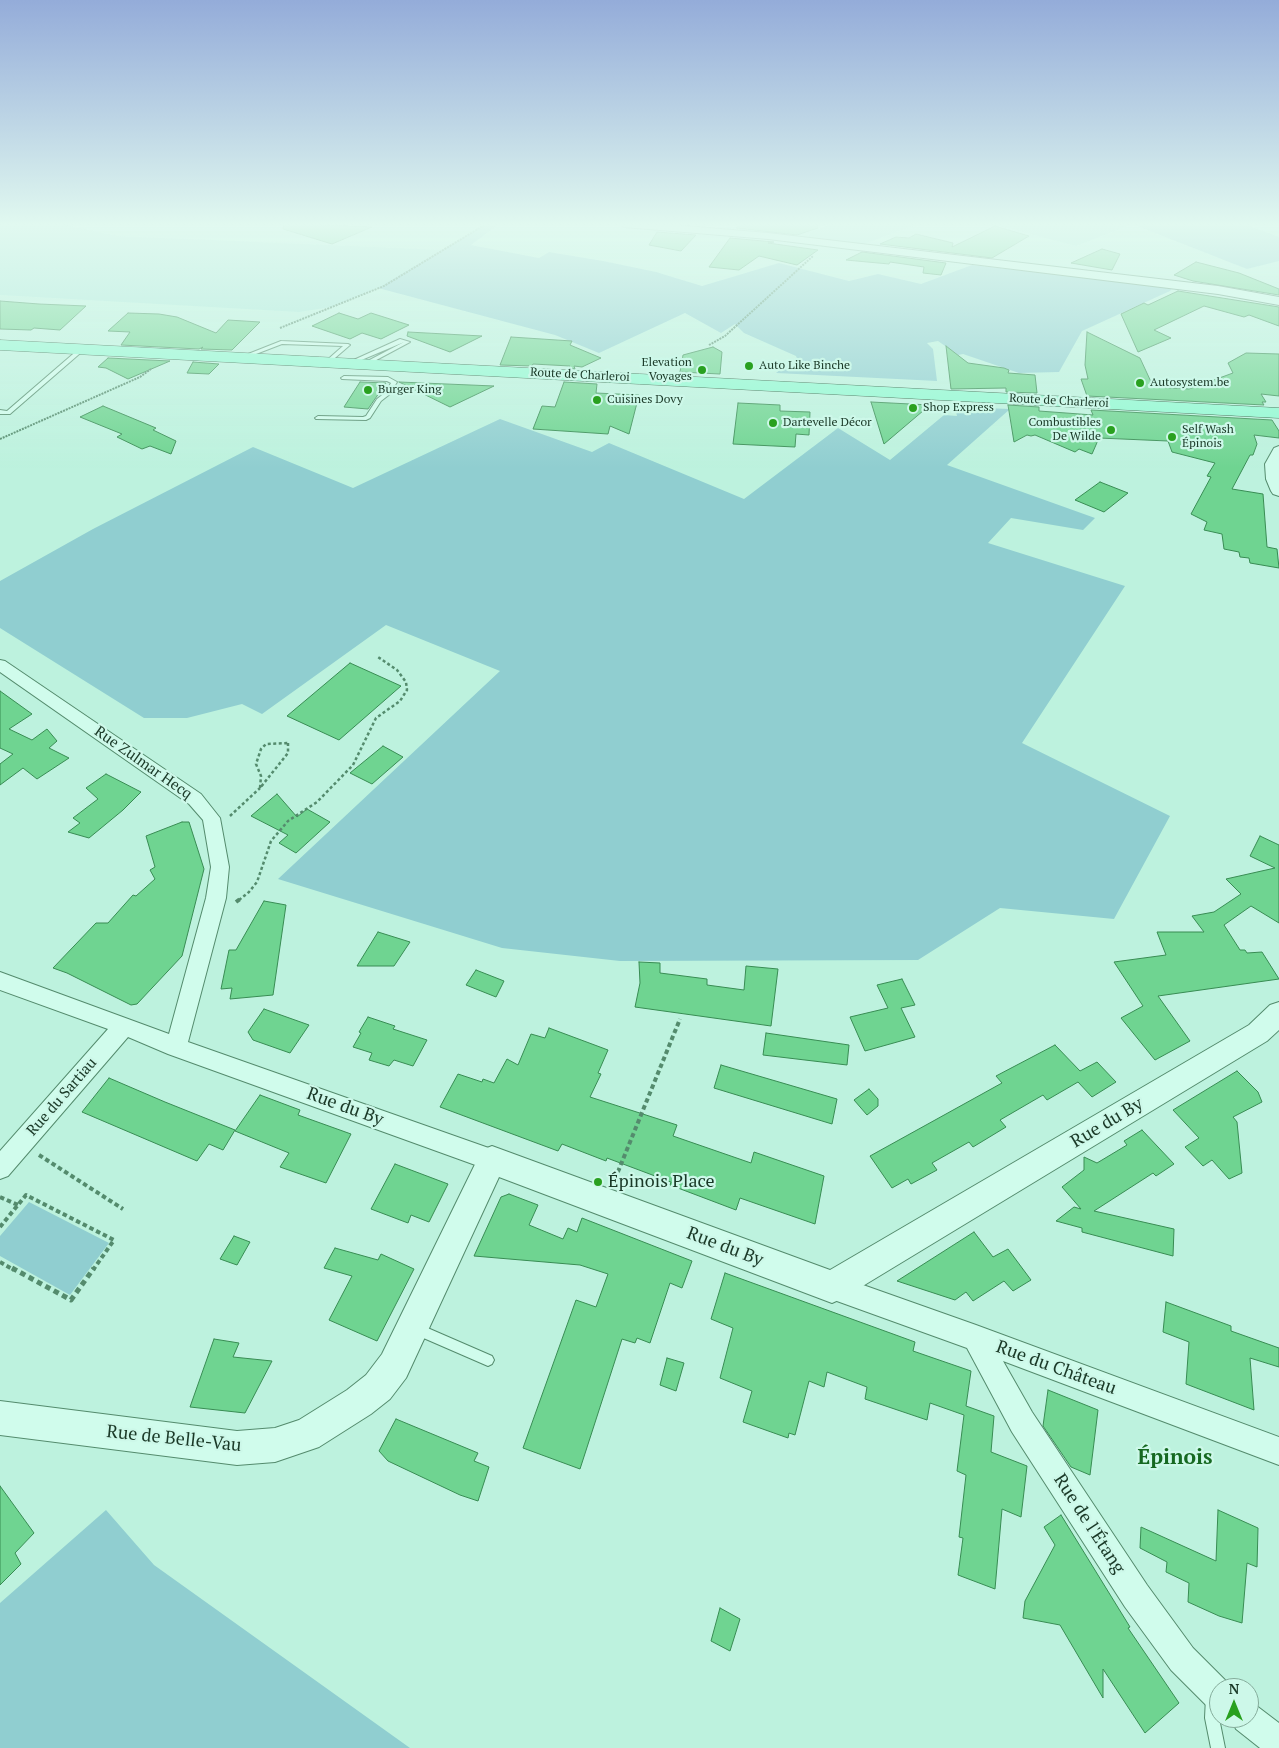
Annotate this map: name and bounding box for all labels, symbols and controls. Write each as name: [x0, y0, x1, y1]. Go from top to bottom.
place label: Elevation Voyages: [642, 356, 692, 384]
place label: Auto Like Binche: [759, 359, 850, 373]
marker: Auto Like Binche: [743, 360, 755, 372]
marker: Elevation Voyages: [696, 364, 708, 376]
street label: Route de Charleroi: [530, 365, 630, 385]
place label: Autosystem.be: [1150, 376, 1229, 390]
marker: Autosystem.be: [1134, 377, 1146, 389]
place label: Burger King: [378, 383, 442, 397]
marker: Burger King: [362, 384, 374, 396]
street label: Route de Charleroi: [1009, 391, 1109, 411]
place label: Cuisines Dovy: [607, 393, 683, 407]
marker: Cuisines Dovy: [591, 394, 603, 406]
place label: Shop Express: [923, 401, 994, 415]
marker: Shop Express: [907, 402, 919, 414]
place label: Dartevelle Décor: [783, 416, 872, 430]
place label: Combustibles De Wilde: [1028, 416, 1101, 444]
marker: Dartevelle Décor: [767, 417, 779, 429]
place label: Self Wash Épinois: [1182, 423, 1234, 451]
marker: Combustibles De Wilde: [1105, 424, 1117, 436]
marker: Self Wash Épinois: [1166, 431, 1178, 443]
street label: Rue Zulmar Hecq: [91, 723, 195, 803]
street label: Rue du Sartiau: [23, 1054, 101, 1140]
street label: Rue du By: [304, 1083, 386, 1131]
street label: Rue du By: [1067, 1093, 1147, 1153]
place label: Épinois Place: [608, 1171, 715, 1193]
marker: Épinois Place: [592, 1176, 604, 1188]
street label: Rue du By: [684, 1223, 766, 1271]
street label: Rue du Château: [993, 1336, 1119, 1400]
street label: Rue de Belle-Vau: [105, 1421, 243, 1457]
district label: Épinois: [1138, 1445, 1212, 1471]
street label: Rue de l'Étang: [1049, 1470, 1129, 1578]
north arrow: [1209, 1678, 1259, 1728]
text: N: [1229, 1679, 1239, 1698]

